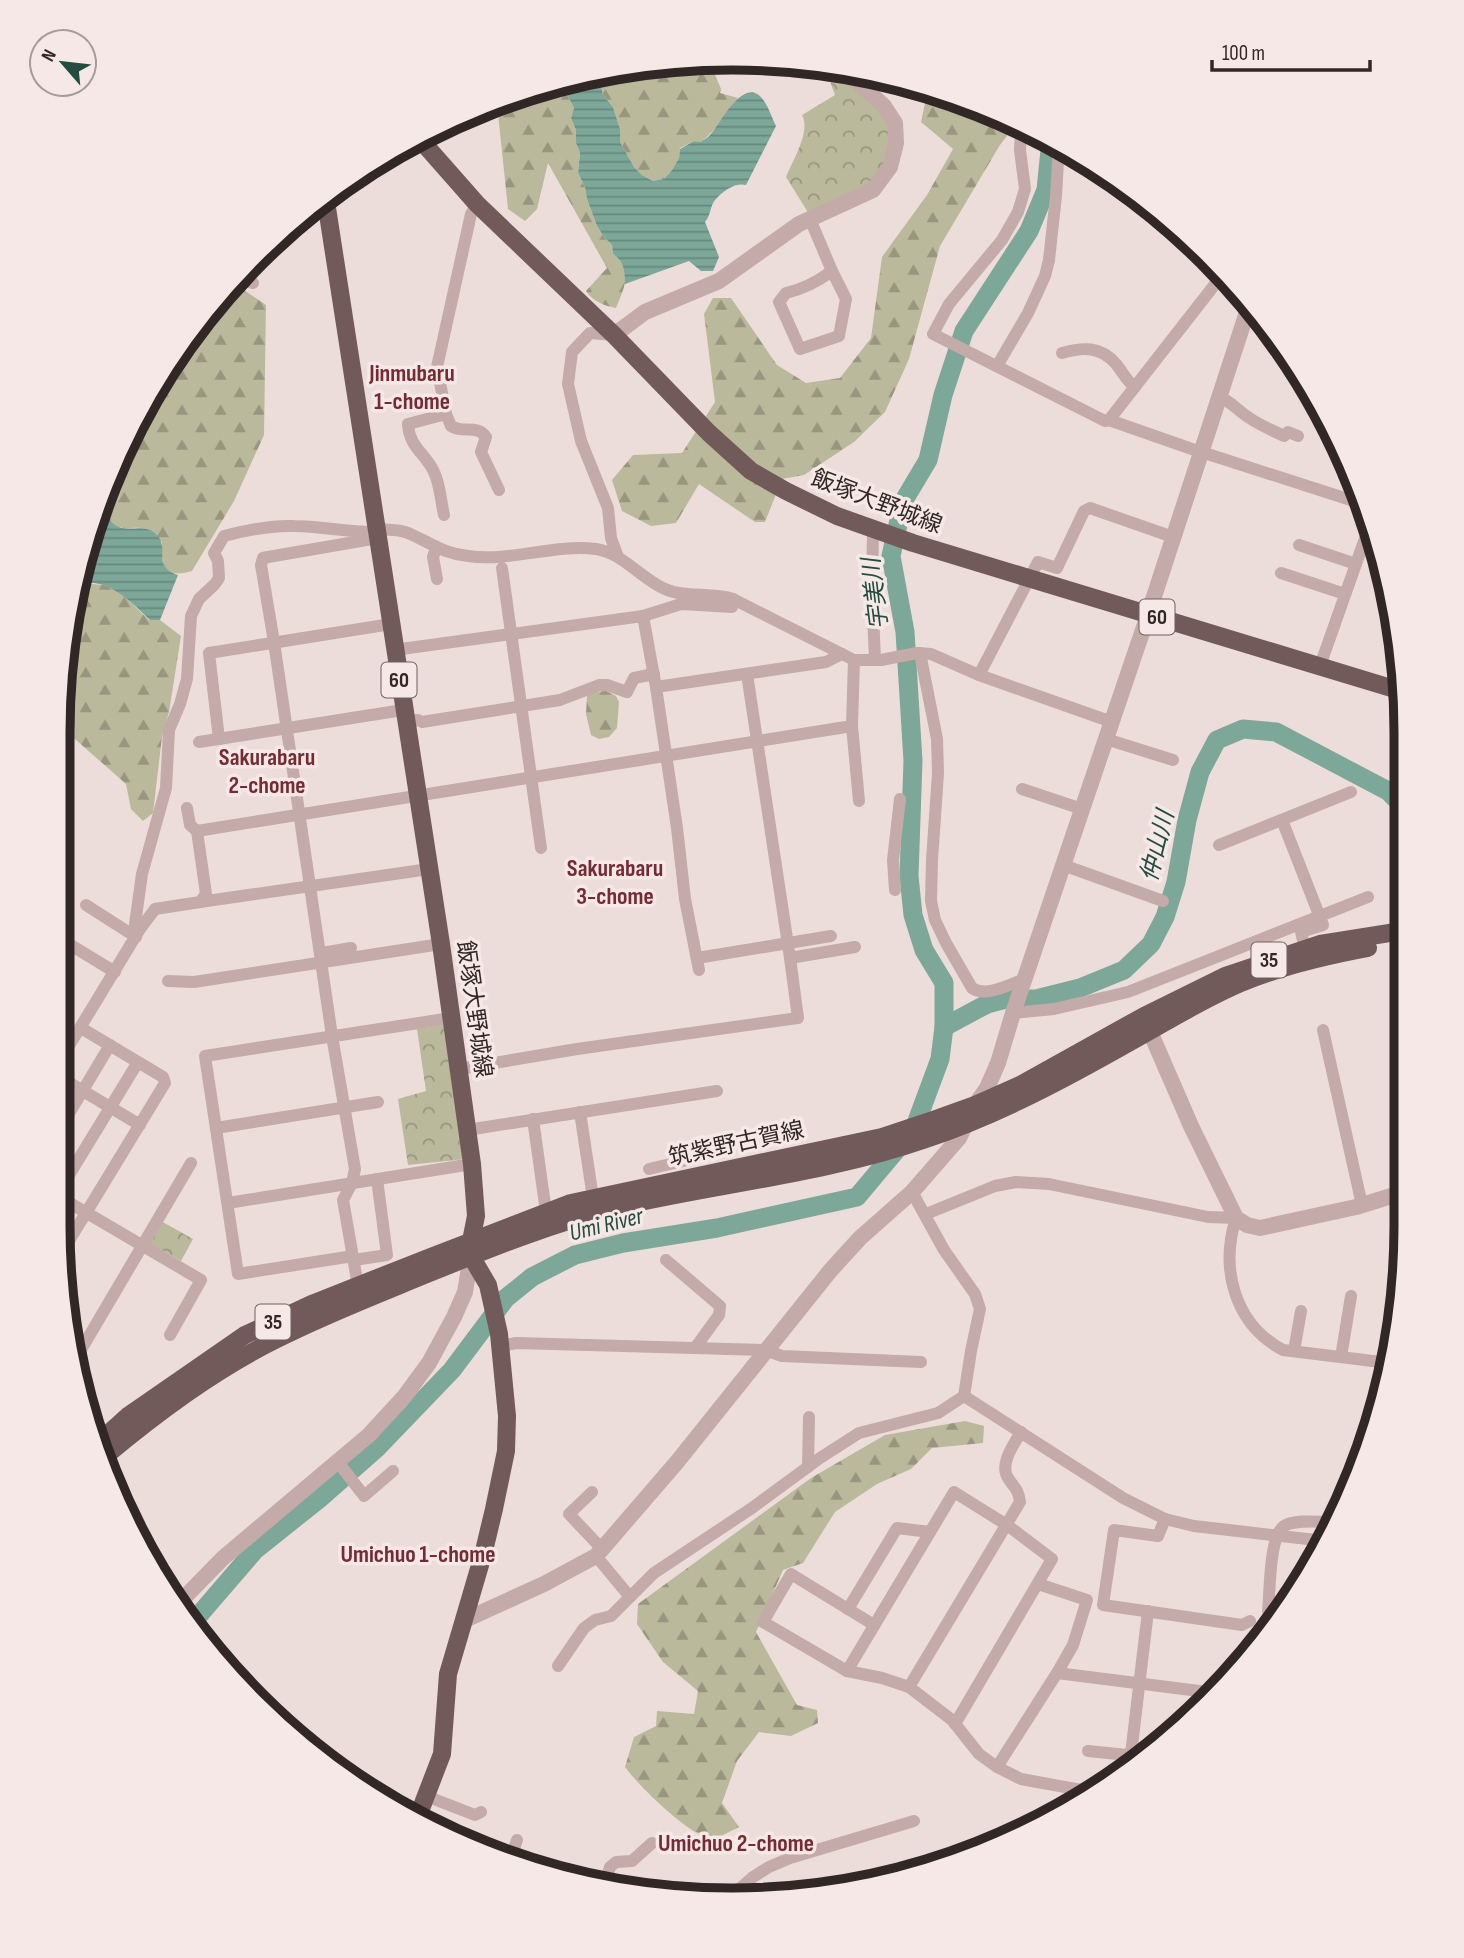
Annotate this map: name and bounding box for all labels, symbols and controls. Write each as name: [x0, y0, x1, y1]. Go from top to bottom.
north arrow: [28, 28, 98, 98]
scale bar: [1212, 28, 1370, 72]
text: 100 m: [1222, 41, 1265, 66]
text: N: [37, 46, 62, 66]
district label: Jinmubaru 1-chome: [368, 359, 455, 416]
street label: 飯塚大野城線: [807, 464, 946, 540]
water label: 宇美川: [856, 553, 894, 631]
road number: 60: [1140, 600, 1174, 634]
road number: 60: [382, 662, 416, 698]
district label: Sakurabaru 2-chome: [219, 743, 315, 800]
water label: 仲山川: [1135, 805, 1181, 885]
district label: Sakurabaru 3-chome: [567, 854, 663, 911]
street label: 飯塚大野城線: [451, 939, 497, 1079]
road number: 35: [1252, 942, 1286, 978]
street label: 筑紫野古賀線: [666, 1116, 807, 1172]
water label: Umi River: [566, 1201, 647, 1248]
road number: 35: [256, 1304, 290, 1340]
district label: Umichuo 1-chome: [341, 1540, 495, 1569]
district label: Umichuo 2-chome: [658, 1829, 814, 1858]

